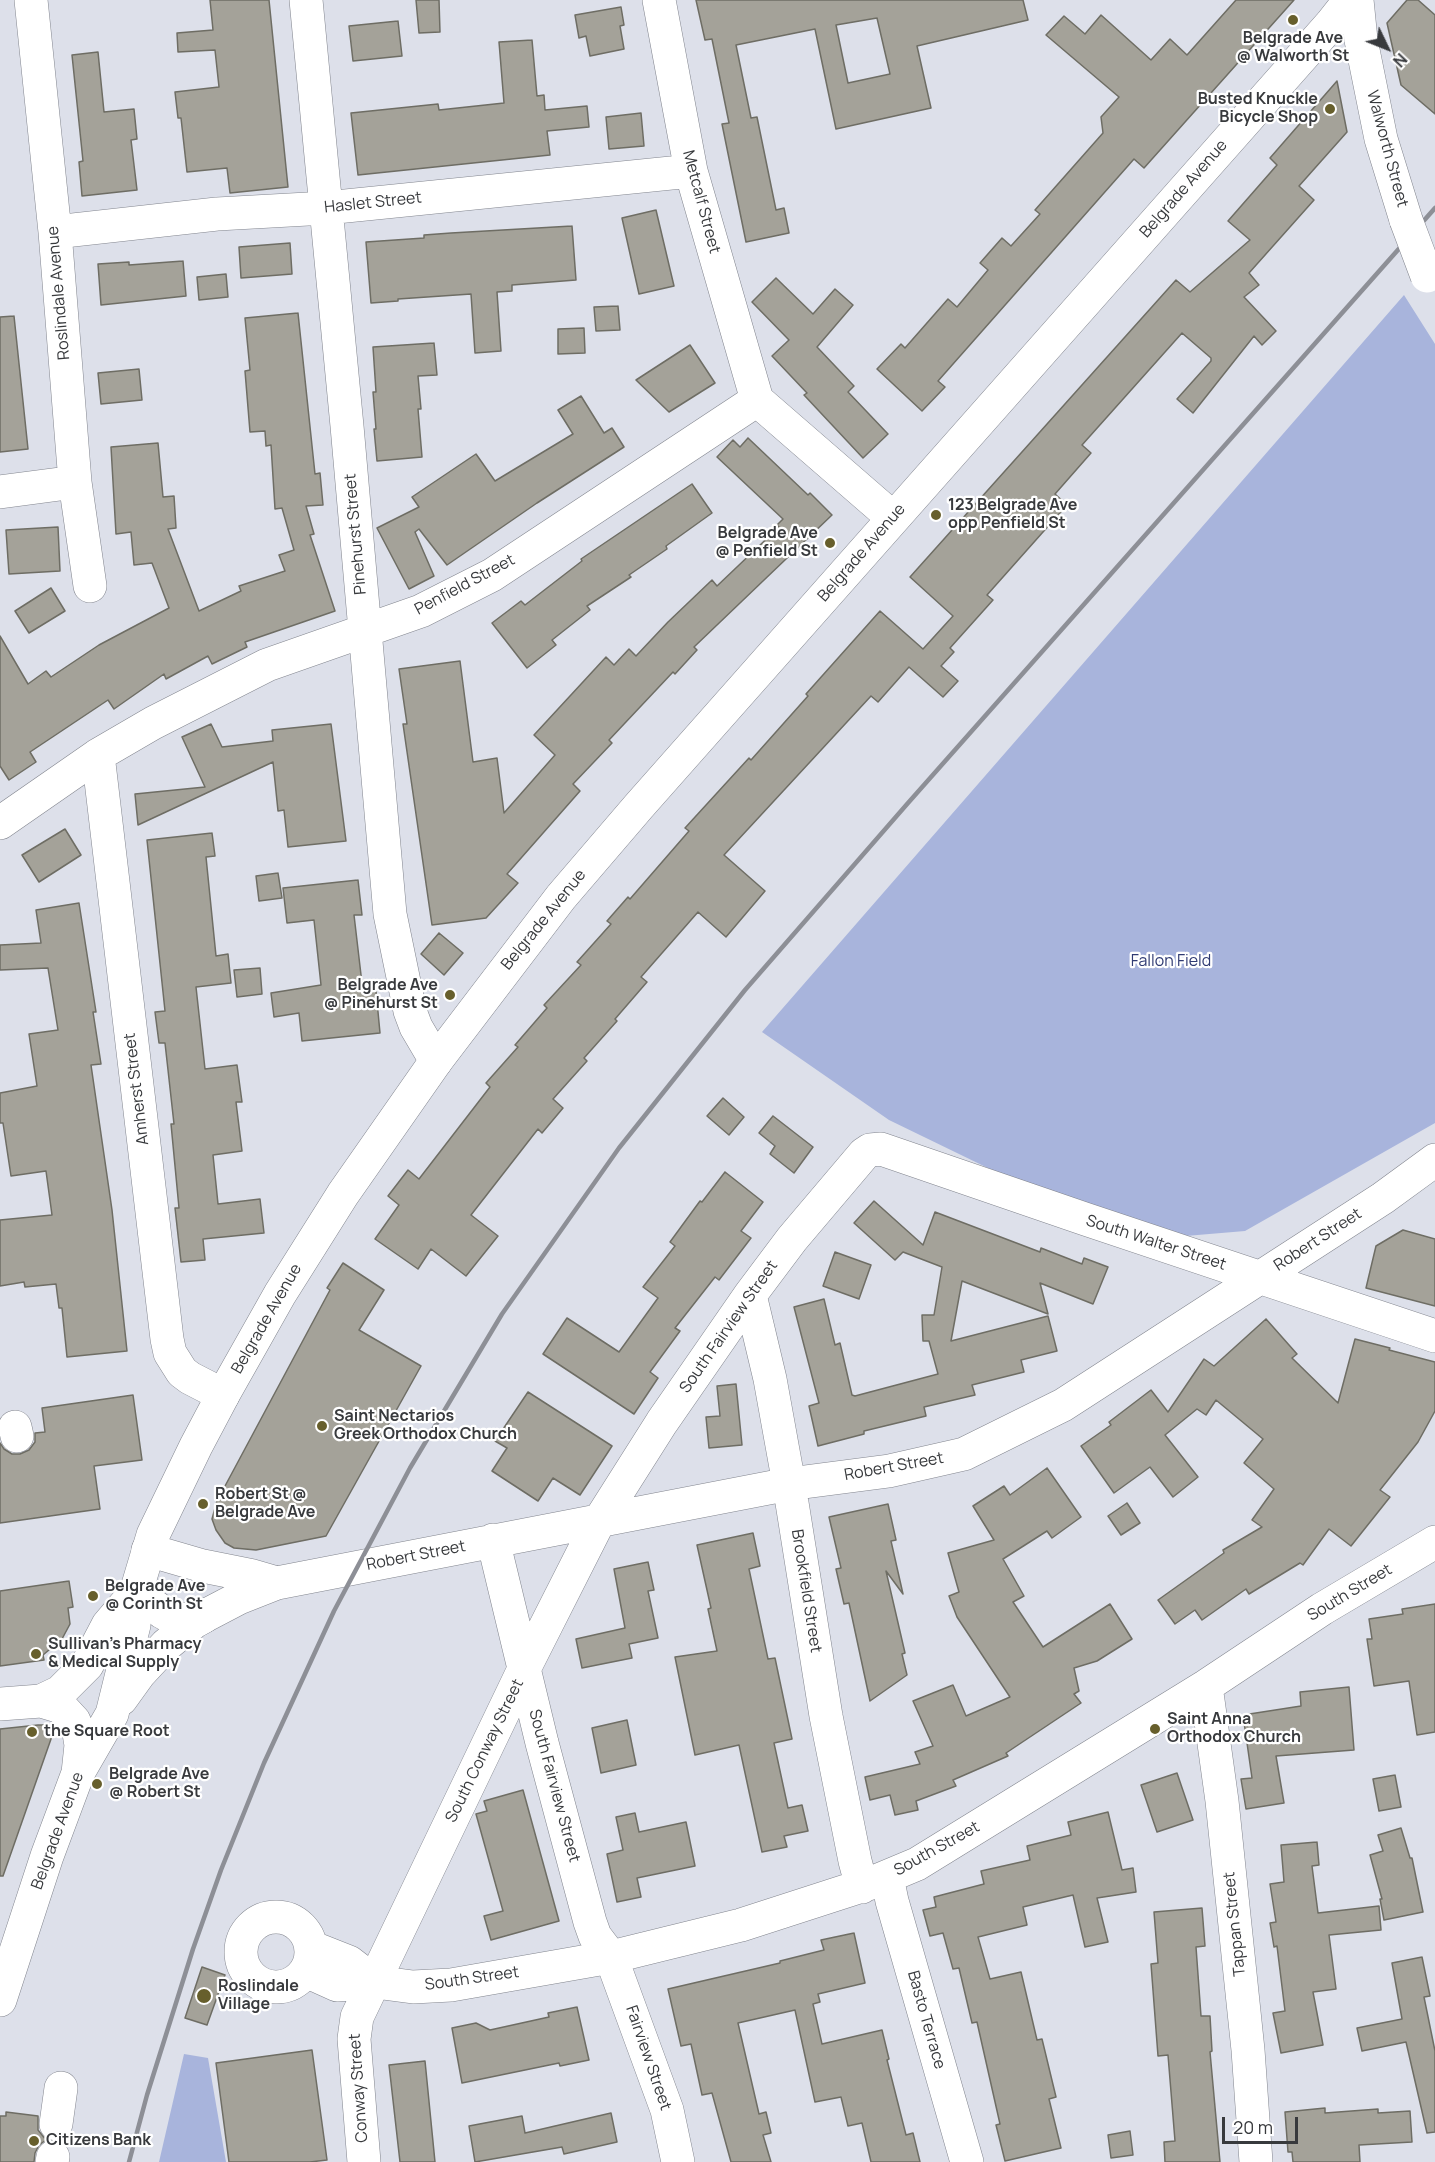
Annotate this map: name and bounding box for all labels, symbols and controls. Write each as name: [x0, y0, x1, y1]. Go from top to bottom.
marker: Belgrade Ave @ Walworth St: [1286, 13, 1300, 27]
north arrow: [1357, 18, 1417, 78]
place label: Belgrade Ave @ Walworth St: [1237, 29, 1349, 67]
text: N: [1388, 49, 1412, 72]
street label: Walworth Street: [1362, 88, 1412, 210]
place label: Busted Knuckle Bicycle Shop: [1198, 90, 1318, 128]
marker: Busted Knuckle Bicycle Shop: [1323, 102, 1337, 116]
street label: Belgrade Avenue: [1136, 136, 1232, 242]
street label: Metcalf Street: [678, 148, 724, 256]
street label: Haslet Street: [323, 188, 423, 218]
street label: Roslindale Avenue: [44, 225, 74, 361]
street label: Pinehurst Street: [341, 473, 371, 595]
place label: 123 Belgrade Ave opp Penfield St: [948, 496, 1077, 534]
street label: Belgrade Avenue: [814, 500, 910, 606]
marker: 123 Belgrade Ave opp Penfield St: [929, 508, 943, 522]
place label: Belgrade Ave @ Penfield St: [715, 524, 818, 562]
marker: Belgrade Ave @ Penfield St: [823, 536, 837, 550]
street label: Penfield Street: [412, 551, 518, 619]
street label: Belgrade Avenue: [498, 866, 590, 974]
park label: Fallon Field: [1131, 952, 1211, 972]
place label: Belgrade Ave @ Pinehurst St: [324, 976, 438, 1014]
marker: Belgrade Ave @ Pinehurst St: [443, 988, 457, 1002]
street label: Amherst Street: [121, 1032, 153, 1146]
street label: Robert Street: [1271, 1205, 1365, 1275]
street label: South Walter Street: [1084, 1211, 1228, 1275]
street label: South Fairview Street: [676, 1257, 782, 1397]
street label: Belgrade Avenue: [228, 1261, 306, 1377]
place label: Saint Nectarios Greek Orthodox Church: [334, 1407, 517, 1445]
marker: Saint Nectarios Greek Orthodox Church: [315, 1419, 329, 1433]
street label: Robert Street: [843, 1449, 945, 1485]
place label: Robert St @ Belgrade Ave: [215, 1485, 315, 1523]
marker: Robert St @ Belgrade Ave: [196, 1497, 210, 1511]
street label: Brookfield Street: [787, 1528, 825, 1654]
street label: Robert Street: [365, 1537, 467, 1575]
street label: South Street: [1304, 1560, 1396, 1626]
place label: Belgrade Ave @ Corinth St: [105, 1577, 205, 1615]
marker: Belgrade Ave @ Corinth St: [86, 1589, 100, 1603]
place label: Sullivan’s Pharmacy & Medical Supply: [48, 1635, 201, 1673]
marker: Sullivan’s Pharmacy & Medical Supply: [29, 1647, 43, 1661]
street label: South Conway Street: [442, 1676, 528, 1826]
street label: South Fairview Street: [524, 1707, 584, 1865]
place label: Saint Anna Orthodox Church: [1167, 1710, 1301, 1748]
place label: the Square Root: [44, 1722, 170, 1742]
marker: Saint Anna Orthodox Church: [1148, 1722, 1162, 1736]
marker: the Square Root: [25, 1725, 39, 1739]
place label: Belgrade Ave @ Robert St: [109, 1765, 209, 1803]
street label: Belgrade Avenue: [28, 1770, 88, 1892]
marker: Belgrade Ave @ Robert St: [90, 1777, 104, 1791]
street label: South Street: [891, 1818, 983, 1880]
street label: Tappan Street: [1220, 1871, 1250, 1977]
street label: South Street: [424, 1963, 520, 1995]
street label: Basto Terrace: [903, 1969, 949, 2071]
place label: Roslindale Village: [218, 1977, 299, 2015]
marker: Roslindale Village: [195, 1987, 213, 2005]
street label: Fairview Street: [621, 2003, 675, 2113]
street label: Conway Street: [346, 2033, 372, 2143]
scale bar: [1225, 2105, 1302, 2143]
text: 20 m: [1233, 2115, 1273, 2139]
place label: Citizens Bank: [46, 2131, 151, 2151]
marker: Citizens Bank: [27, 2134, 41, 2148]

